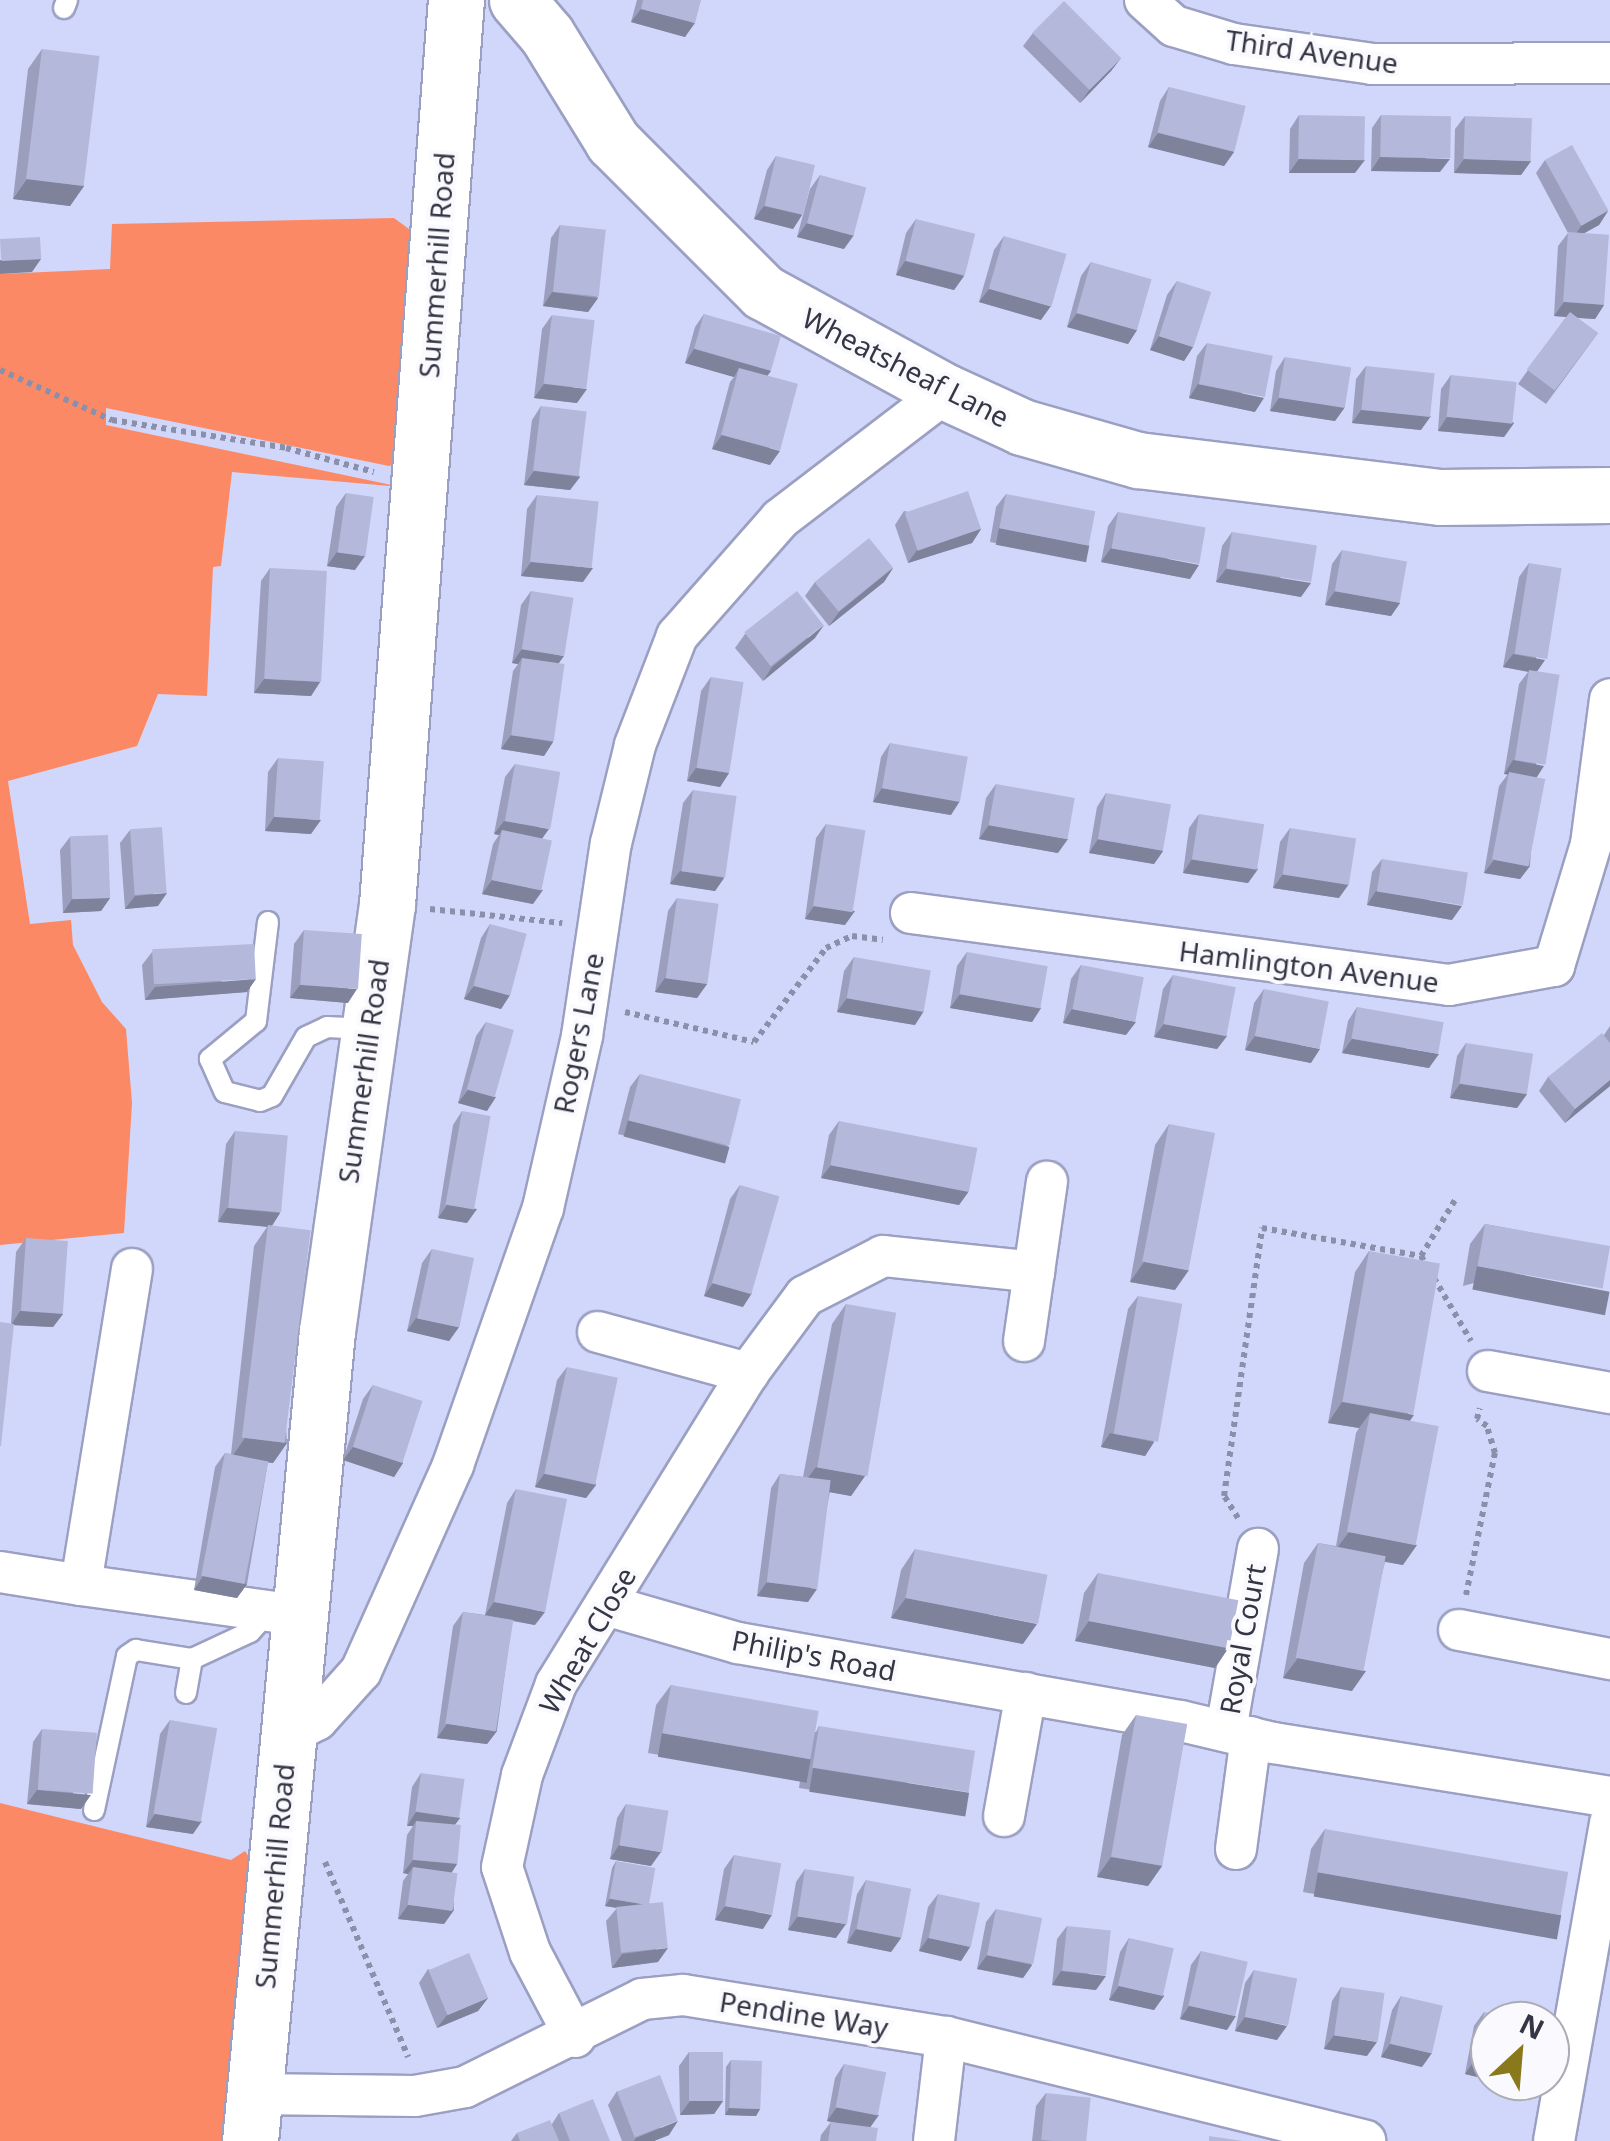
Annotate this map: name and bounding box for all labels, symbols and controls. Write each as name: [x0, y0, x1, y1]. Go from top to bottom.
street label: Third Avenue: [1224, 22, 1400, 80]
street label: Summerhill Road: [411, 151, 461, 379]
street label: Wheatsheaf Lane: [797, 300, 1015, 434]
street label: Hamlington Avenue: [1177, 933, 1441, 999]
street label: Rogers Lane: [546, 950, 610, 1116]
street label: Summerhill Road: [331, 957, 395, 1185]
street label: Wheat Close: [532, 1561, 642, 1719]
street label: Royal Court: [1212, 1561, 1272, 1717]
street label: Philip's Road: [729, 1623, 899, 1687]
street label: Summerhill Road: [247, 1762, 301, 1990]
street label: Pendine Way: [717, 1984, 891, 2044]
north arrow: [1470, 2001, 1570, 2101]
text: N: [1514, 2004, 1551, 2048]

